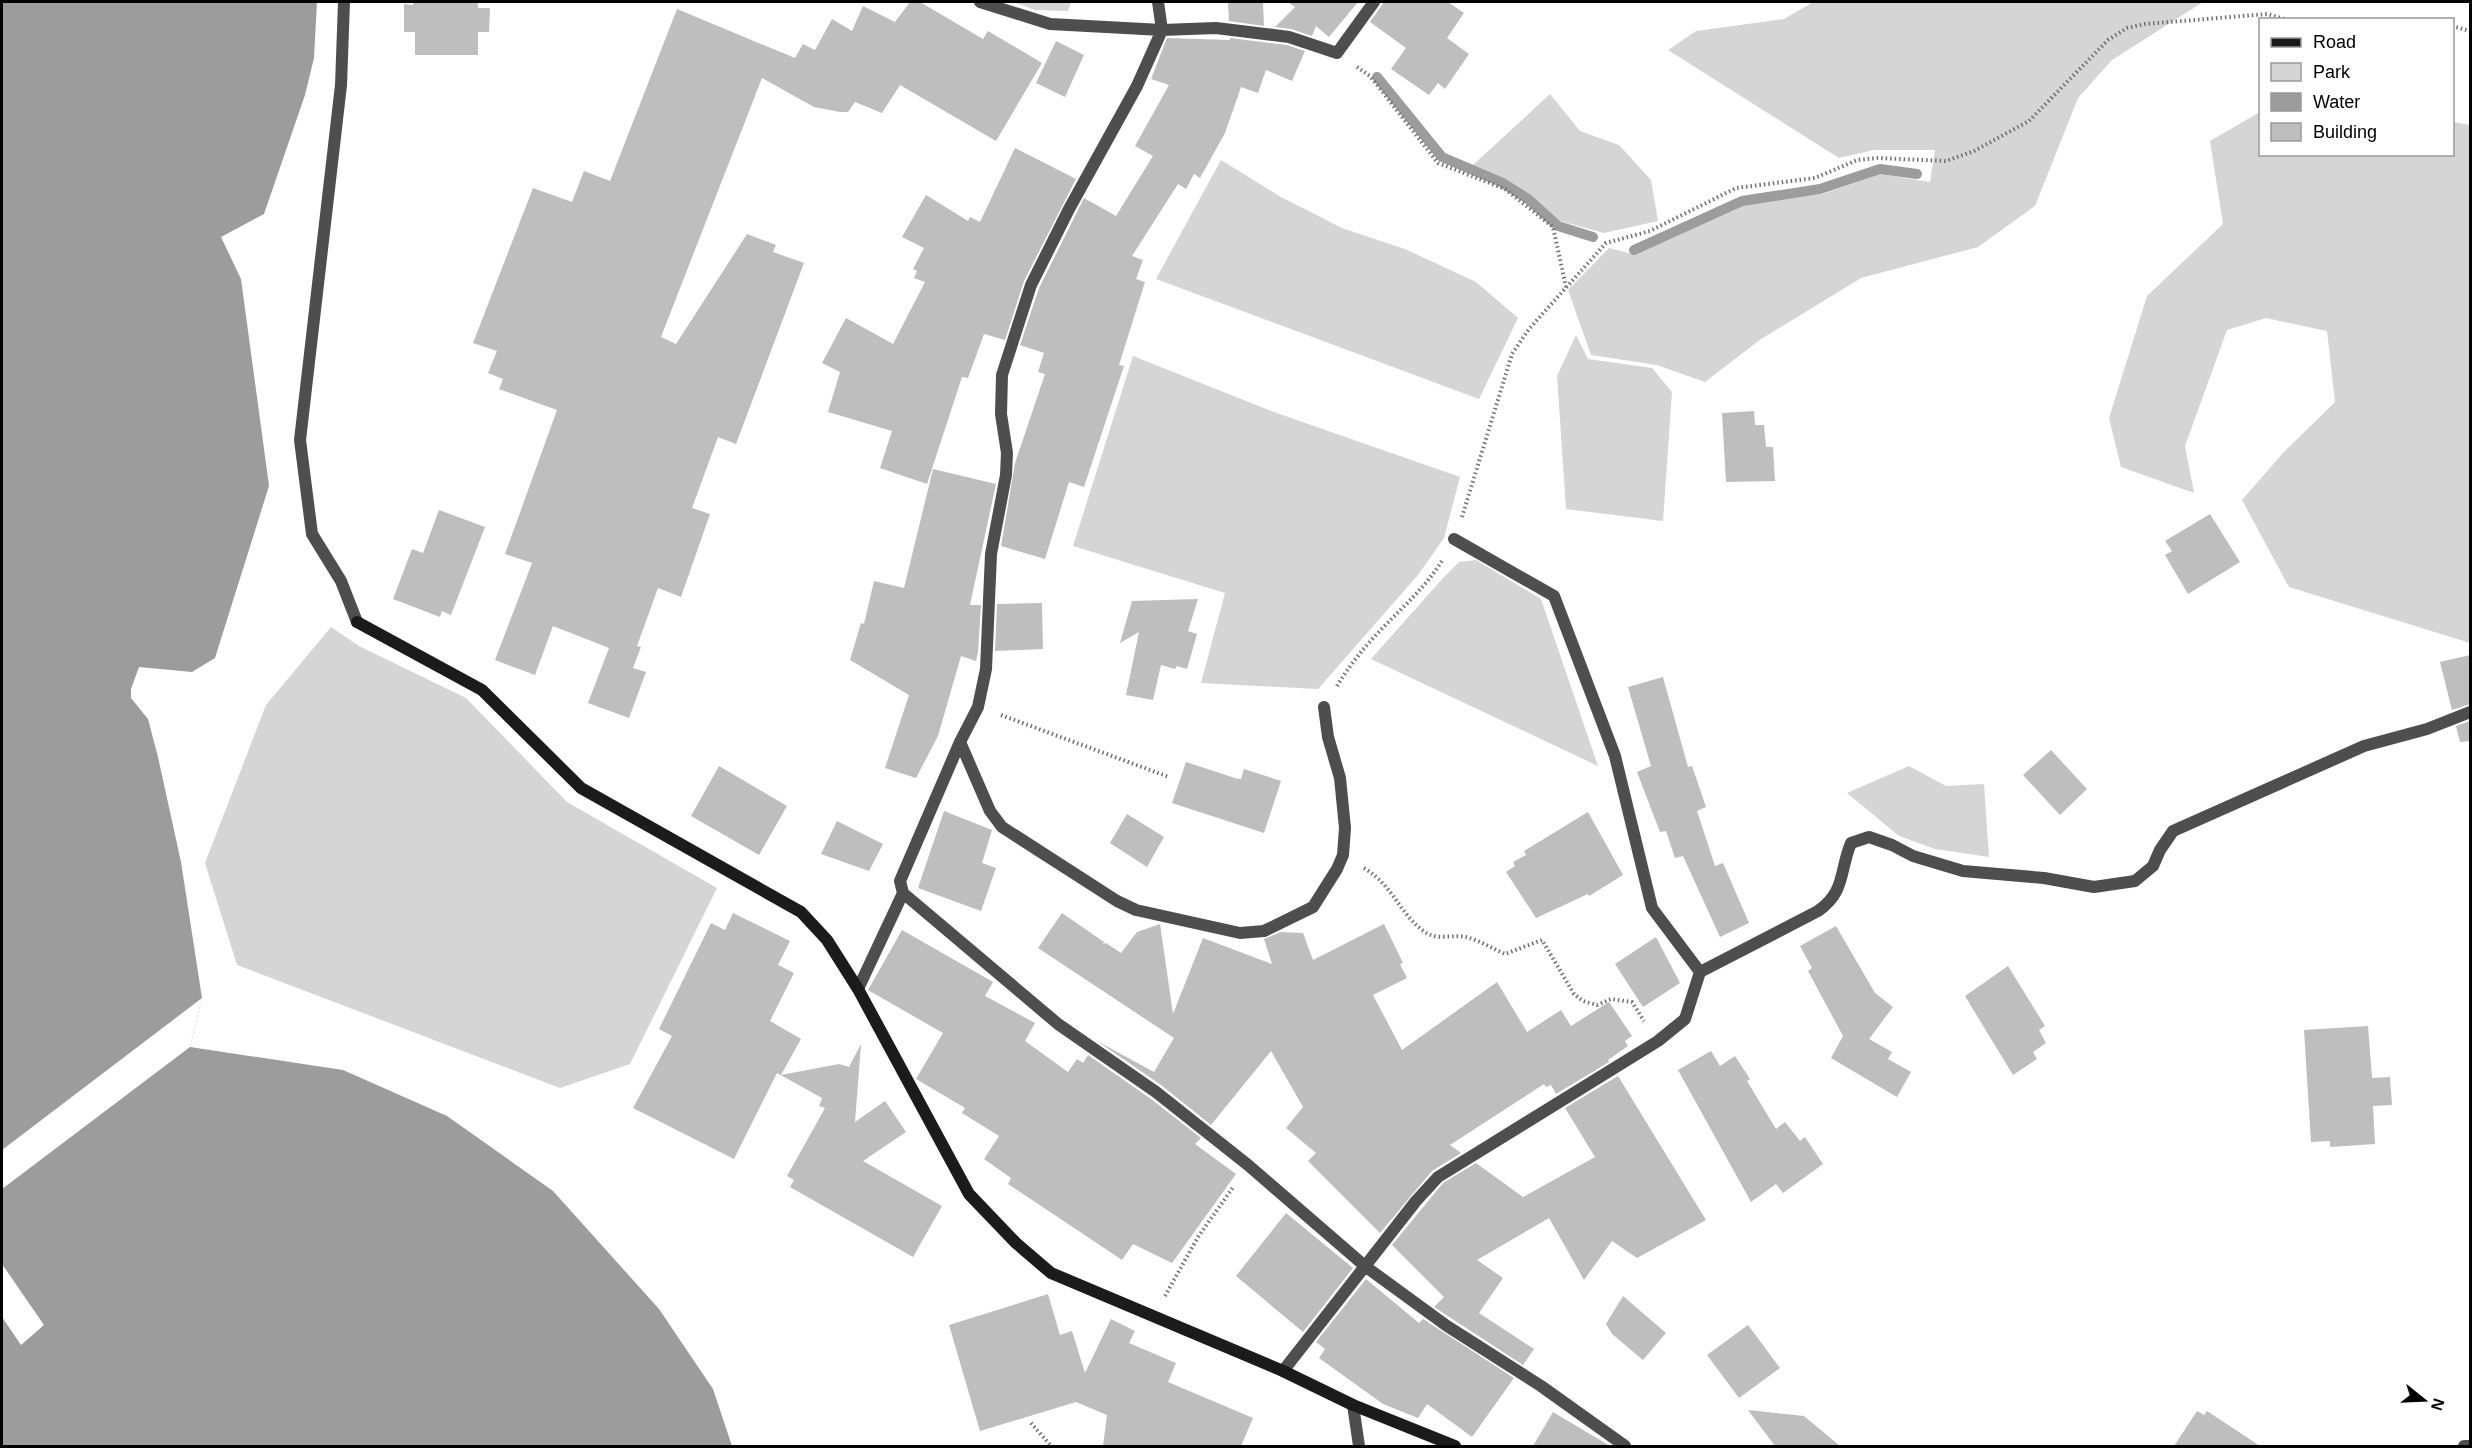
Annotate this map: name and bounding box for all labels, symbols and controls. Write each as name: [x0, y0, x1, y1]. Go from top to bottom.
legend: [2259, 18, 2454, 156]
text: Road: [2313, 32, 2356, 52]
text: Park: [2313, 62, 2351, 82]
text: Water: [2313, 92, 2360, 112]
text: Building: [2313, 122, 2377, 142]
north arrow: [2394, 1370, 2454, 1430]
text: N: [2428, 1396, 2448, 1413]

